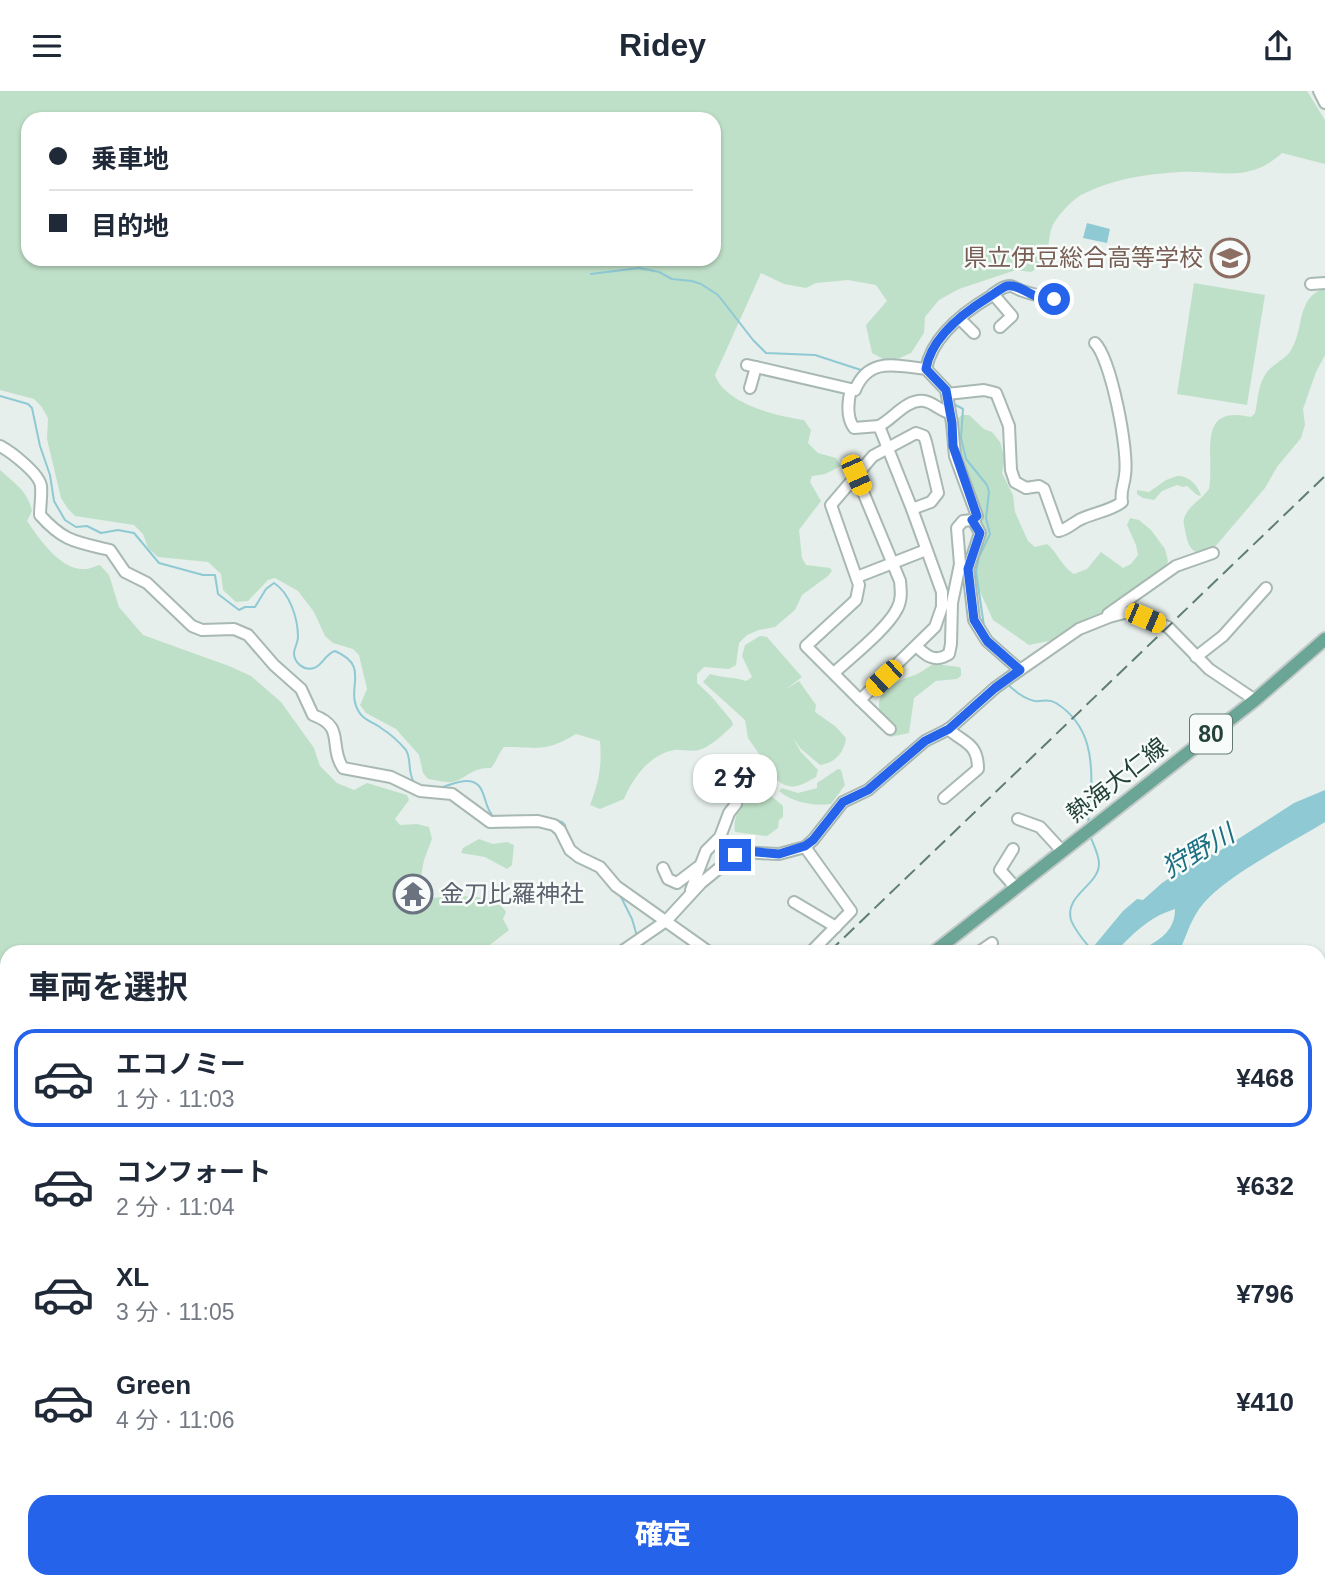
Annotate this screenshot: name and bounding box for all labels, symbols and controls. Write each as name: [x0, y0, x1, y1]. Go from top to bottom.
icon: menu: [28, 27, 66, 65]
text: Ridey: [619, 27, 706, 63]
icon: share: [1259, 27, 1297, 65]
text: 乗車地: [91, 144, 169, 174]
text: 目的地: [91, 211, 169, 241]
school or university icon: 県立伊豆総合高等学校: [1209, 237, 1251, 279]
place label: 県立伊豆総合高等学校: [963, 244, 1203, 271]
route start: [1038, 283, 1070, 315]
car: [838, 452, 875, 498]
car: [1122, 600, 1169, 636]
car: [862, 656, 907, 700]
road number: 80: [1190, 715, 1232, 754]
street label: 熱海大仁線: [1061, 732, 1172, 827]
callout: 2 分: [693, 753, 777, 803]
text: 2 分: [714, 765, 756, 791]
water label: 狩野川: [1157, 817, 1242, 883]
route end: [719, 839, 751, 871]
temple icon: 金刀比羅神社: [392, 873, 434, 915]
place label: 金刀比羅神社: [440, 880, 584, 907]
text: 車両を選択: [28, 969, 188, 1005]
icon: car: [32, 1047, 95, 1110]
text: エコノミー: [116, 1049, 246, 1079]
text: ¥468: [1236, 1063, 1294, 1093]
text: 1 分 · 11:03: [116, 1086, 234, 1112]
icon: car: [32, 1155, 95, 1218]
text: コンフォート: [116, 1157, 271, 1187]
text: ¥632: [1236, 1171, 1294, 1201]
text: 2 分 · 11:04: [116, 1194, 234, 1220]
text: XL: [116, 1262, 149, 1292]
icon: car: [32, 1263, 95, 1326]
text: ¥796: [1236, 1279, 1294, 1309]
text: 3 分 · 11:05: [116, 1299, 234, 1325]
text: Green: [116, 1370, 191, 1400]
icon: car: [32, 1371, 95, 1434]
text: ¥410: [1236, 1387, 1294, 1417]
text: 4 分 · 11:06: [116, 1407, 234, 1433]
button: 確定: [28, 1495, 1298, 1575]

